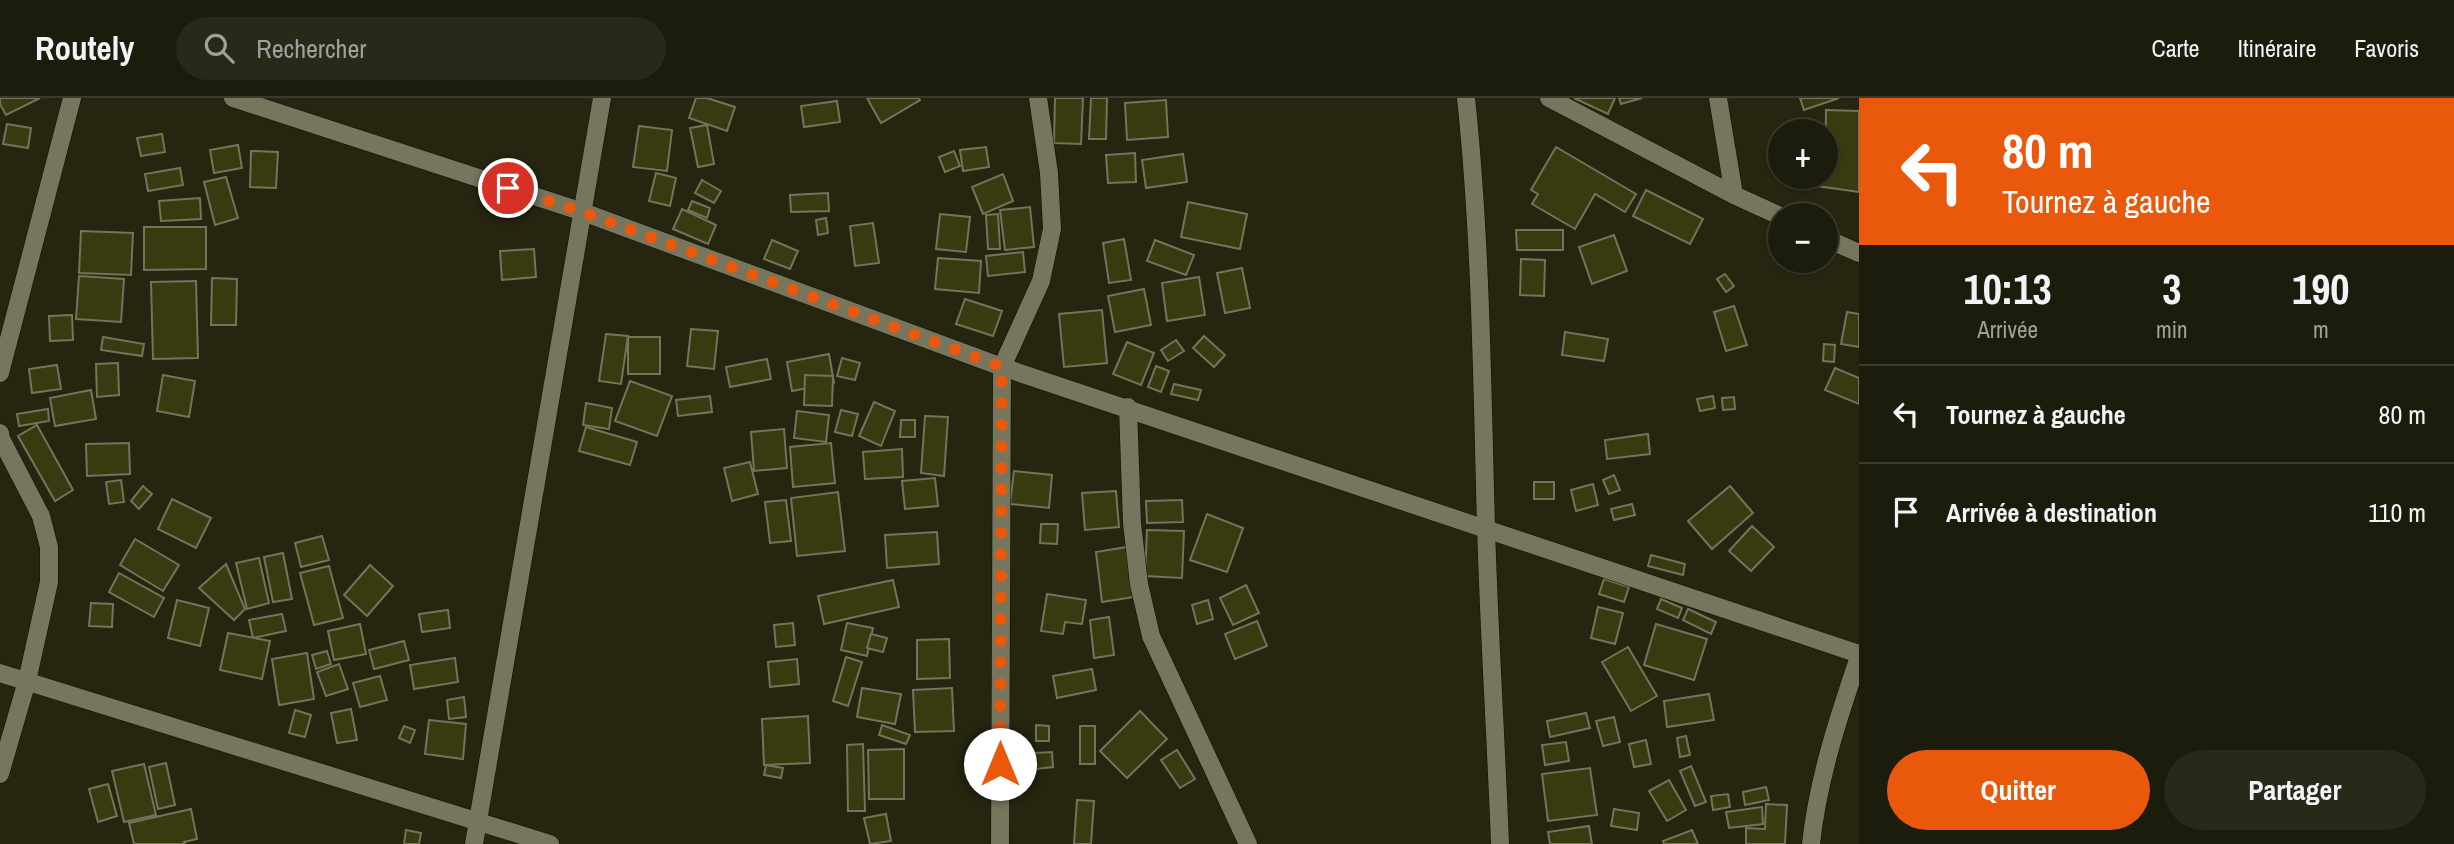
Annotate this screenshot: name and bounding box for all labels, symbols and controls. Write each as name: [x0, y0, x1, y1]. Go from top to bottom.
search box: [176, 17, 666, 80]
text: Routely: [35, 26, 134, 70]
icon: search: [200, 29, 238, 67]
text: Rechercher: [256, 31, 366, 66]
text: Carte: [2151, 32, 2200, 64]
text: Itinéraire: [2238, 32, 2316, 64]
text: Favoris: [2354, 32, 2419, 64]
text: 80 m: [2002, 117, 2094, 183]
map controls: [1768, 119, 1838, 273]
button: +: [1768, 119, 1838, 189]
icon: left: [1887, 126, 1978, 217]
pin: [478, 158, 538, 218]
icon: arrive: [489, 169, 527, 207]
text: Tournez à gauche: [2002, 180, 2211, 223]
button: −: [1768, 203, 1838, 273]
text: 10:13: [1964, 261, 2052, 317]
text: 3: [2162, 261, 2181, 317]
text: 190: [2292, 261, 2350, 317]
text: Arrivée: [1977, 314, 2038, 345]
text: min: [2156, 314, 2188, 345]
text: m: [2313, 314, 2329, 345]
icon: left: [1887, 395, 1925, 433]
text: Tournez à gauche: [1946, 397, 2126, 432]
text: 80 m: [2379, 397, 2426, 432]
icon: arrive: [1887, 493, 1925, 531]
text: Arrivée à destination: [1946, 495, 2157, 530]
text: 110 m: [2368, 495, 2426, 530]
position arrow: [963, 727, 1037, 801]
button: Quitter: [1887, 750, 2150, 830]
button: Partager: [2164, 750, 2426, 830]

